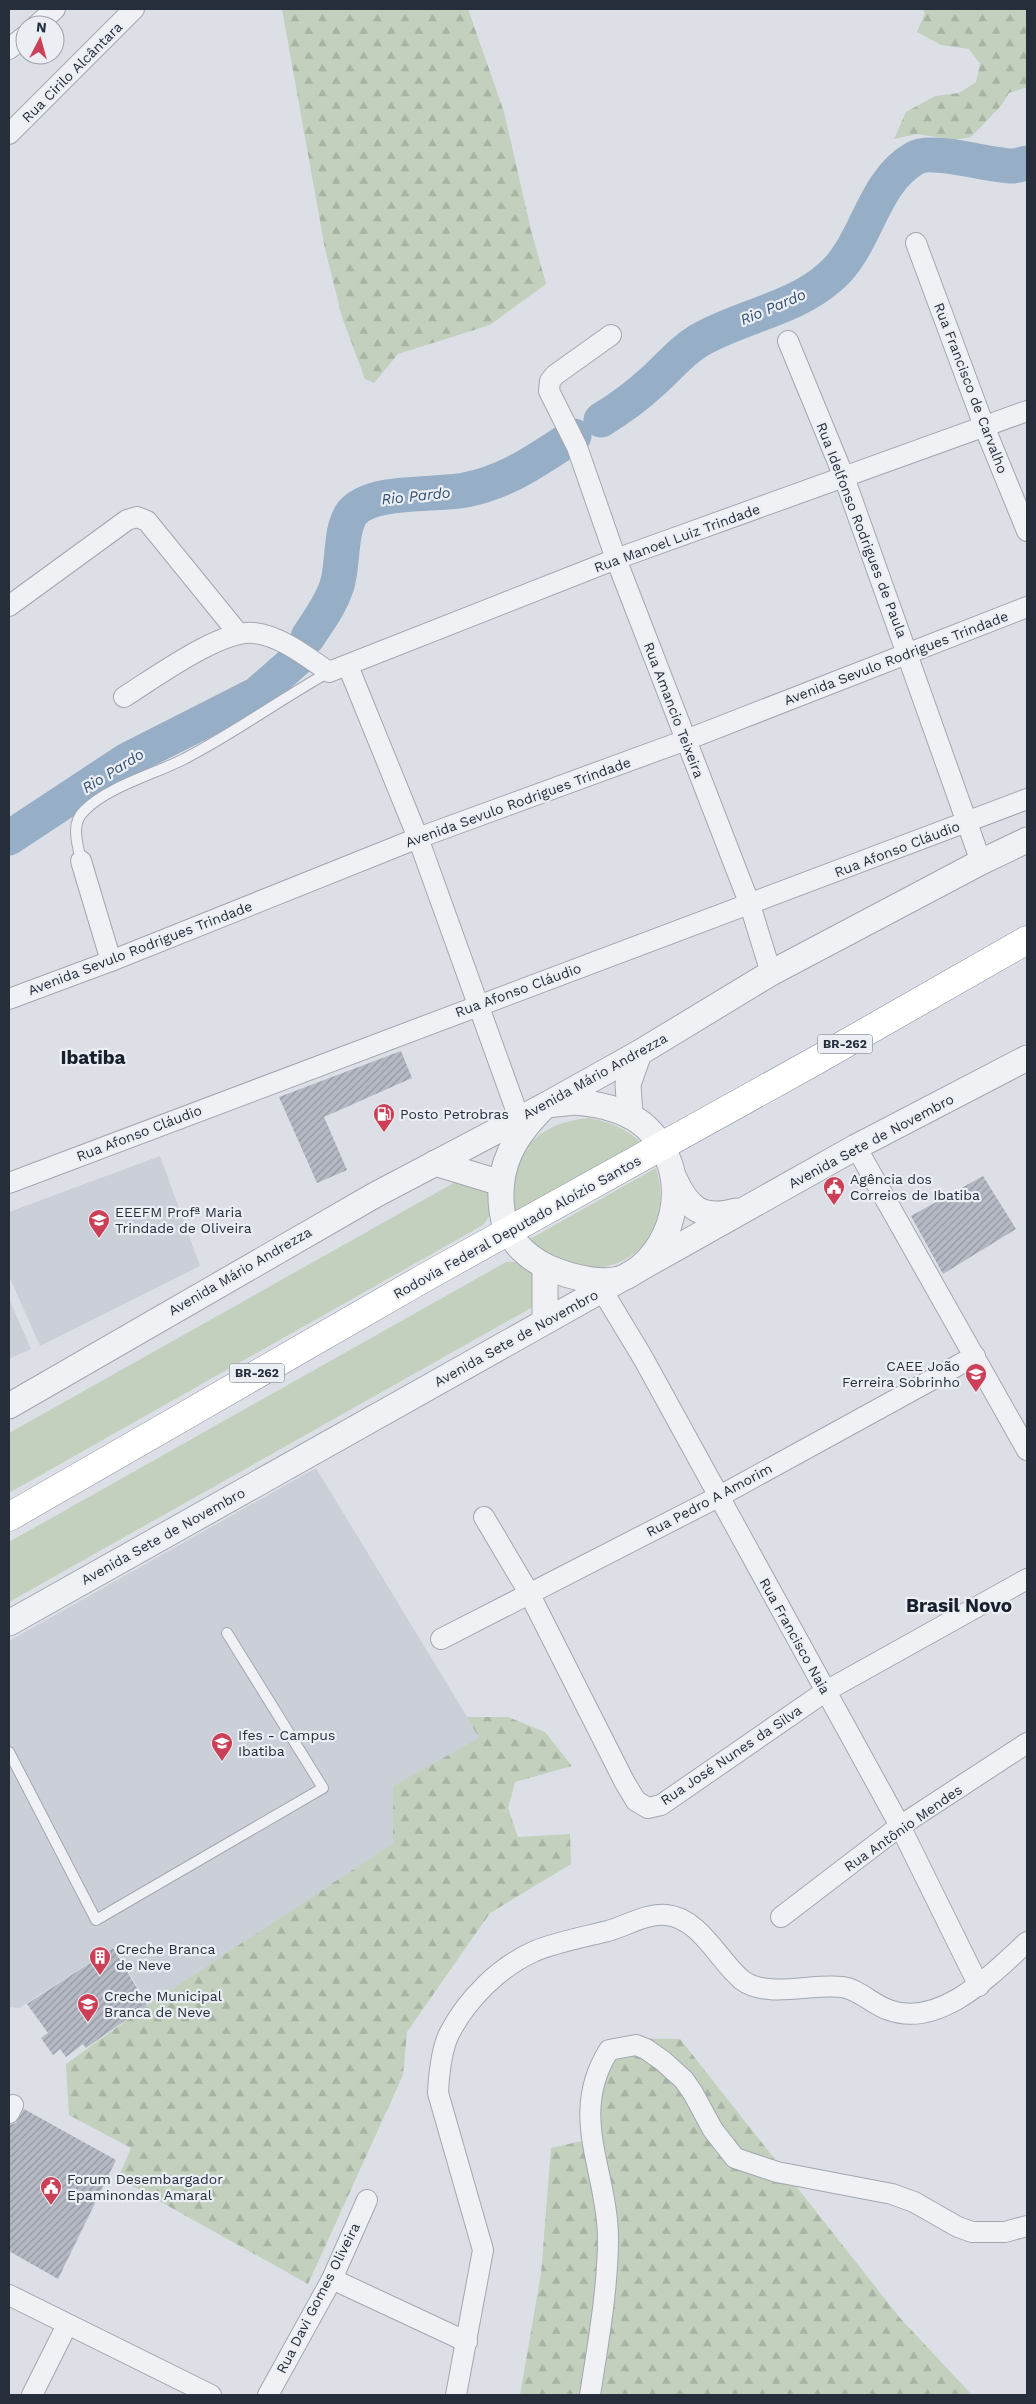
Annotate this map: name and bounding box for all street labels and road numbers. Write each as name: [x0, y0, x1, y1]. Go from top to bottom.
street label: Rua Cirilo Alcântara: [19, 19, 125, 125]
street label: Rua Francisco de Carvalho: [931, 300, 1011, 476]
street label: Rua Idelfonso Rodrigues de Paula: [813, 420, 911, 640]
street label: Rua Manoel Luiz Trindade: [592, 501, 762, 575]
street label: Avenida Sevulo Rodrigues Trindade: [782, 608, 1010, 708]
street label: Rua Amancio Teixeira: [641, 640, 707, 780]
street label: Avenida Sevulo Rodrigues Trindade: [403, 754, 633, 850]
street label: Rua Afonso Cláudio: [832, 818, 962, 880]
street label: Avenida Sevulo Rodrigues Trindade: [26, 898, 254, 998]
street label: Rua Afonso Cláudio: [453, 960, 583, 1020]
street label: Avenida Mário Andrezza: [520, 1030, 670, 1122]
road number: BR-262: [818, 1034, 872, 1054]
street label: Avenida Sete de Novembro: [786, 1091, 956, 1191]
street label: Rua Afonso Cláudio: [74, 1102, 204, 1164]
street label: Rodovia Federal Deputado Aloízio Santos: [390, 1152, 644, 1302]
street label: Avenida Mário Andrezza: [166, 1223, 314, 1319]
street label: Avenida Sete de Novembro: [431, 1286, 601, 1390]
road number: BR-262: [230, 1364, 284, 1382]
street label: Rua Pedro A Amorim: [643, 1460, 775, 1540]
street label: Avenida Sete de Novembro: [78, 1484, 248, 1588]
street label: Rua Francisco Naia: [756, 1575, 834, 1697]
street label: Rua José Nunes da Silva: [657, 1702, 805, 1808]
street label: Rua Antônio Mendes: [841, 1781, 965, 1875]
street label: Rua Davi Gomes Oliveira: [273, 2220, 363, 2376]

